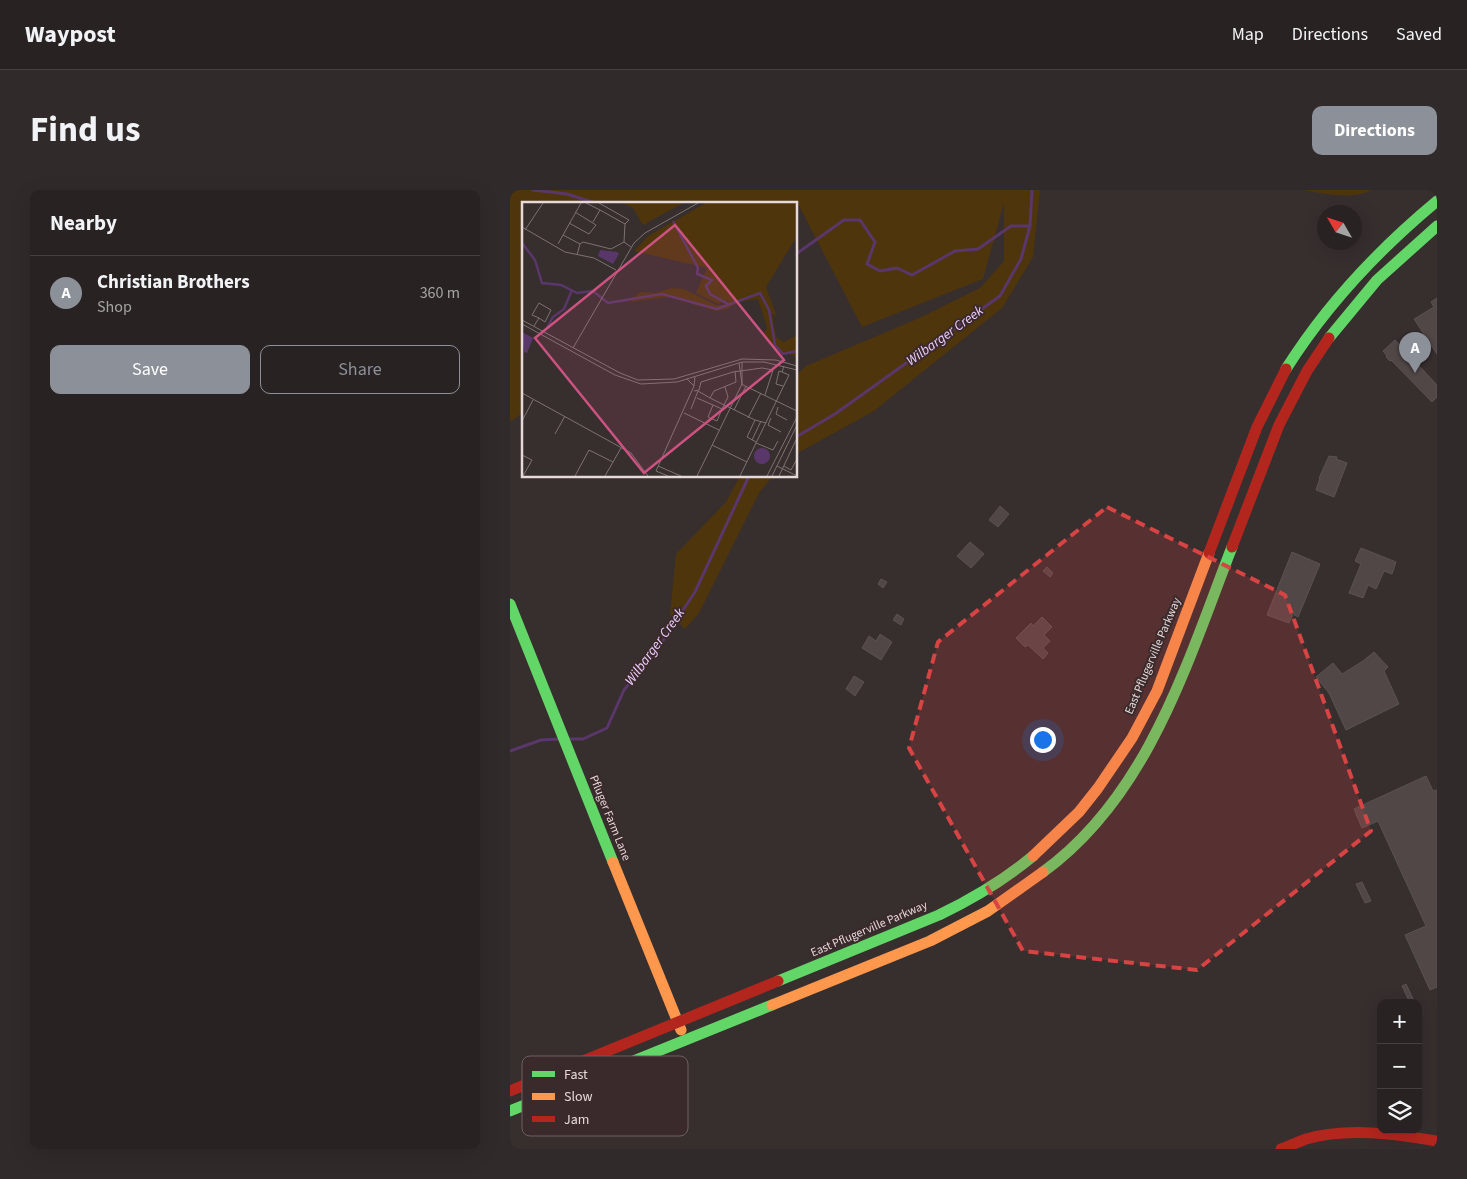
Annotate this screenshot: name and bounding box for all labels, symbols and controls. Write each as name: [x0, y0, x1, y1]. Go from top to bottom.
text: Waypost: [25, 17, 116, 52]
text: Map: [1232, 22, 1264, 47]
text: Directions: [1292, 22, 1368, 47]
text: Saved: [1396, 22, 1442, 47]
text: Find us: [30, 105, 140, 155]
button: Directions: [1312, 106, 1437, 155]
inset map: [522, 202, 798, 478]
north arrow: [1317, 205, 1362, 250]
text: Nearby: [50, 208, 117, 238]
text: Christian Brothers: [97, 269, 250, 296]
text: A: [61, 282, 71, 304]
text: 360 m: [420, 282, 460, 304]
text: Shop: [97, 296, 132, 318]
water label: Wilbarger Creek: [902, 301, 988, 371]
pin: A: [1399, 332, 1431, 373]
button: Save: [50, 345, 250, 394]
button: Share: [260, 345, 460, 394]
street label: East Pflugerville Parkway: [1121, 595, 1185, 717]
water label: Wilbarger Creek: [620, 604, 690, 690]
your location: [1030, 727, 1056, 753]
street label: Pfluger Farm Lane: [585, 773, 635, 863]
street label: East Pflugerville Parkway: [808, 897, 930, 961]
map controls: [1377, 999, 1422, 1134]
button: +: [1377, 999, 1422, 1044]
button: −: [1377, 1044, 1422, 1089]
legend: [522, 1056, 688, 1136]
text: Fast: [564, 1065, 588, 1085]
text: Slow: [564, 1087, 593, 1107]
button: layers: [1377, 1089, 1422, 1134]
text: Jam: [564, 1110, 589, 1130]

